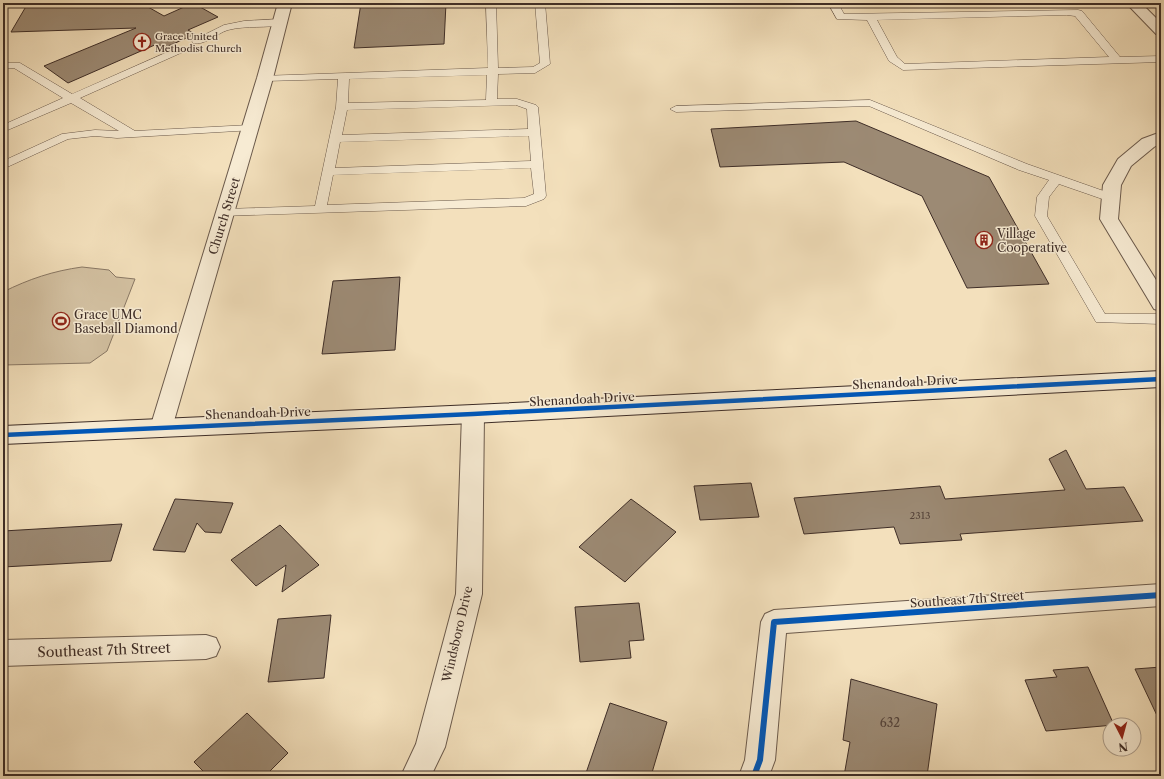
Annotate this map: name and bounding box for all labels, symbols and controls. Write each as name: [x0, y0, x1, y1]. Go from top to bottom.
place label: Grace United Methodist Church: [155, 30, 242, 55]
church icon: Grace United Methodist Church: [132, 32, 152, 52]
street label: Church Street: [205, 175, 243, 256]
place label: Village Cooperative: [996, 226, 1067, 255]
building icon: Village Cooperative: [974, 230, 994, 250]
place label: Grace UMC Baseball Diamond: [74, 307, 178, 336]
sports icon: Grace UMC Baseball Diamond: [51, 311, 71, 331]
street label: Shenandoah Drive: [852, 372, 958, 392]
street label: Shenandoah Drive: [529, 389, 635, 409]
street label: Shenandoah Drive: [205, 404, 311, 422]
house number: 2313: [910, 509, 930, 522]
street label: Windsboro Drive: [438, 584, 475, 684]
street label: Southeast 7th Street: [910, 587, 1025, 610]
street label: Southeast 7th Street: [37, 639, 171, 661]
house number: 632: [880, 715, 900, 730]
north arrow: [1102, 717, 1142, 757]
text: N: [1117, 739, 1129, 754]

